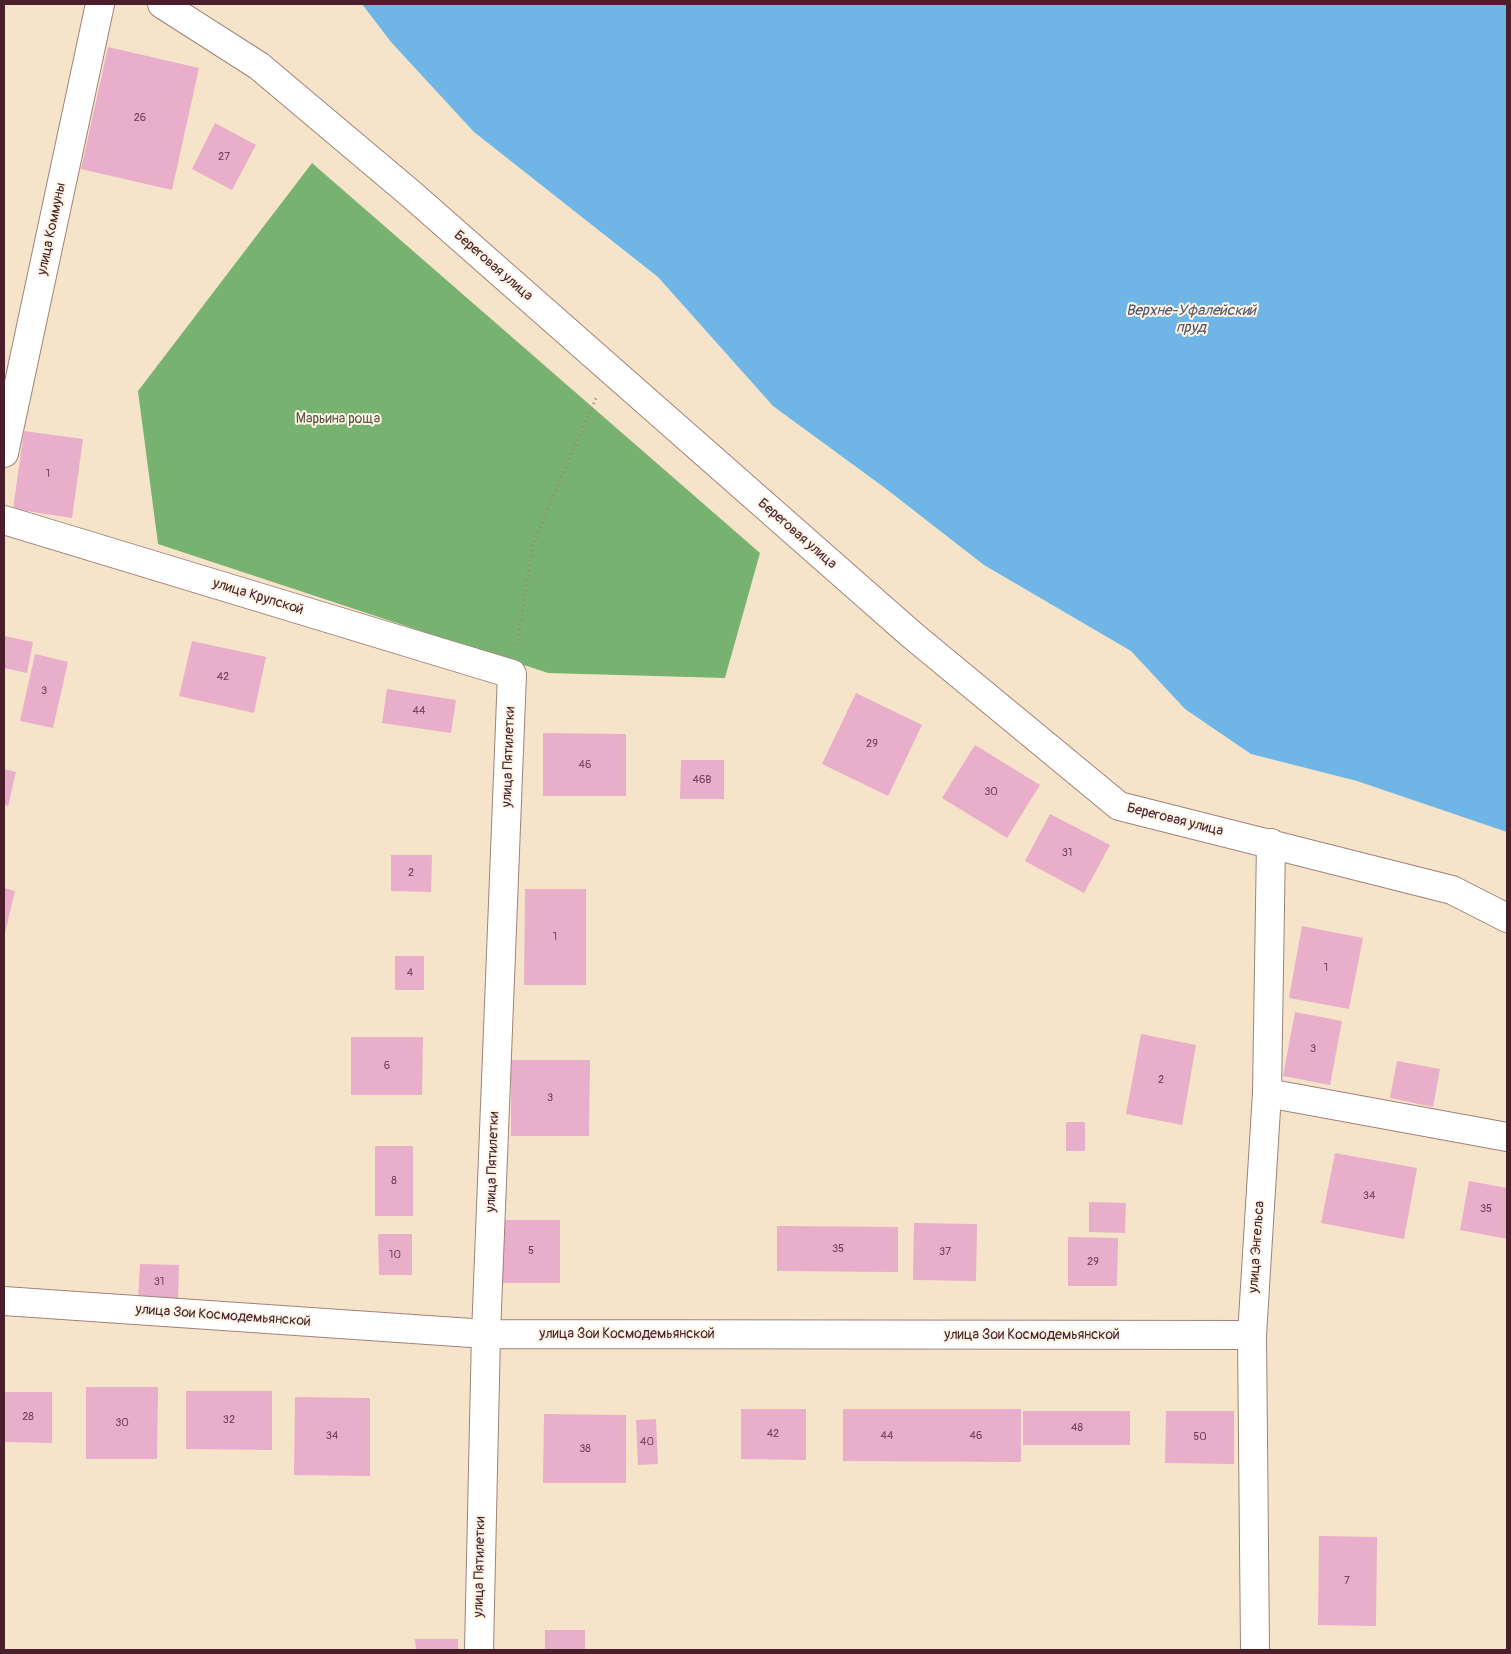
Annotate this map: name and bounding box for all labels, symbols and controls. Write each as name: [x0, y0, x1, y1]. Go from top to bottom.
house number: 26: [134, 111, 146, 125]
house number: 27: [218, 150, 230, 164]
street label: улица Коммуны: [34, 181, 70, 277]
street label: Береговая улица: [450, 227, 536, 305]
water label: Верхне-Уфалейский пруд: [1126, 302, 1256, 337]
park label: Марьина роща: [296, 411, 380, 427]
house number: 1: [46, 467, 50, 481]
street label: Береговая улица: [754, 495, 840, 573]
street label: улица Крупской: [210, 575, 306, 619]
house number: 42: [217, 670, 229, 684]
house number: 3: [41, 684, 47, 698]
house number: 44: [413, 704, 425, 718]
street label: улица Пятилетки: [499, 706, 519, 808]
house number: 29: [866, 737, 878, 751]
house number: 46: [579, 758, 591, 772]
house number: 46В: [692, 773, 712, 787]
house number: 30: [984, 785, 998, 799]
street label: Береговая улица: [1125, 800, 1225, 840]
house number: 31: [1062, 846, 1072, 860]
house number: 2: [408, 866, 414, 880]
house number: 1: [553, 930, 557, 944]
house number: 1: [1324, 961, 1328, 975]
house number: 4: [407, 966, 413, 980]
house number: 3: [1310, 1042, 1316, 1056]
house number: 6: [384, 1059, 390, 1073]
house number: 2: [1158, 1073, 1164, 1087]
house number: 3: [547, 1091, 553, 1105]
street label: улица Пятилетки: [483, 1111, 503, 1213]
house number: 8: [391, 1174, 397, 1188]
house number: 34: [1363, 1189, 1375, 1203]
street label: улица Энгельса: [1245, 1200, 1269, 1294]
house number: 35: [1480, 1202, 1492, 1216]
house number: 35: [832, 1242, 844, 1256]
house number: 5: [528, 1244, 534, 1258]
house number: 37: [939, 1245, 951, 1259]
house number: 10: [389, 1248, 401, 1262]
house number: 29: [1087, 1255, 1099, 1269]
house number: 31: [154, 1275, 164, 1289]
street label: улица Зои Космодемьянской: [135, 1301, 311, 1331]
street label: улица Зои Космодемьянской: [539, 1326, 715, 1342]
street label: улица Зои Космодемьянской: [944, 1327, 1120, 1343]
house number: 28: [22, 1410, 34, 1424]
house number: 32: [223, 1413, 235, 1427]
house number: 30: [115, 1416, 129, 1430]
house number: 48: [1071, 1421, 1083, 1435]
house number: 42: [767, 1427, 779, 1441]
house number: 34: [326, 1429, 338, 1443]
house number: 44: [881, 1429, 893, 1443]
house number: 46: [970, 1429, 982, 1443]
house number: 50: [1193, 1430, 1207, 1444]
house number: 40: [640, 1435, 654, 1449]
house number: 38: [579, 1442, 591, 1456]
street label: улица Пятилетки: [471, 1516, 489, 1618]
house number: 7: [1344, 1574, 1350, 1588]

